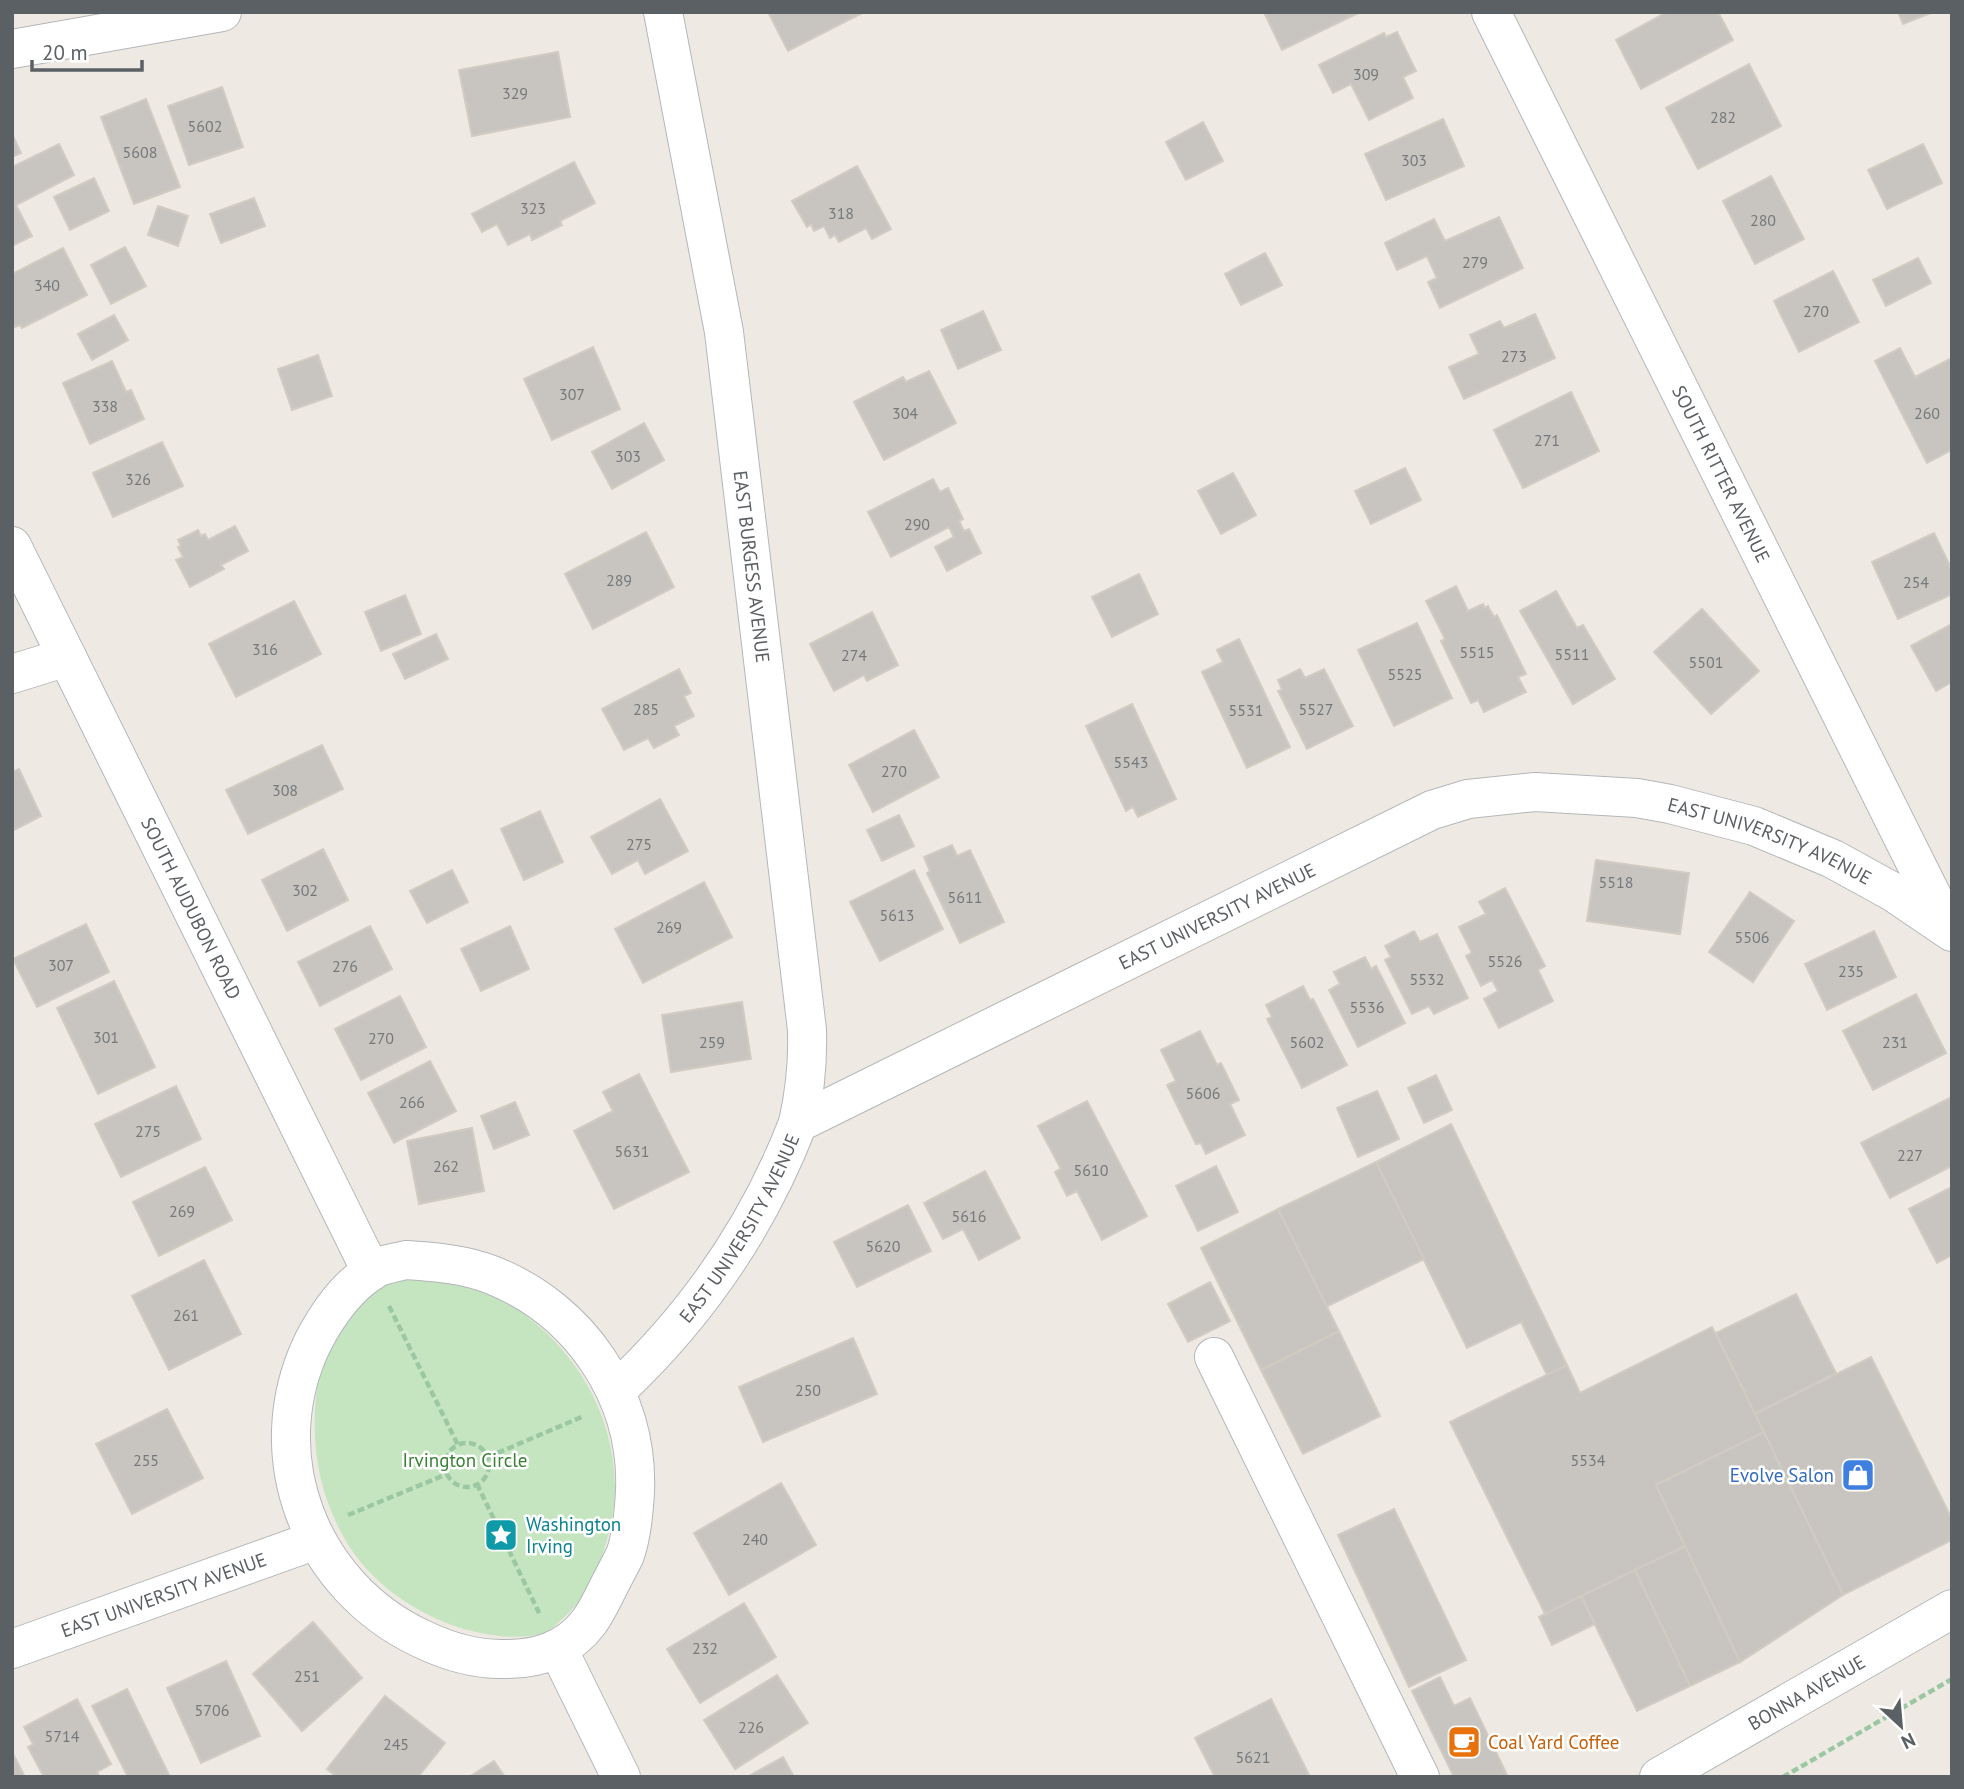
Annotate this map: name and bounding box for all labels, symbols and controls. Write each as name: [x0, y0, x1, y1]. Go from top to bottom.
scale bar: [32, 28, 142, 72]
text: 20 m: [42, 39, 88, 66]
house number: 309: [1353, 64, 1379, 84]
house number: 329: [502, 83, 528, 103]
house number: 282: [1710, 107, 1736, 127]
house number: 5602: [188, 116, 222, 136]
house number: 5608: [123, 142, 157, 162]
house number: 303: [1401, 150, 1427, 170]
house number: 323: [520, 198, 546, 218]
house number: 318: [828, 203, 854, 223]
house number: 280: [1750, 210, 1776, 230]
house number: 279: [1462, 252, 1488, 272]
house number: 340: [34, 275, 60, 295]
house number: 270: [1803, 301, 1829, 321]
house number: 273: [1501, 346, 1527, 366]
street label: SOUTH RITTER AVENUE: [1667, 381, 1776, 566]
house number: 307: [559, 384, 585, 404]
house number: 338: [92, 396, 118, 416]
house number: 304: [892, 403, 918, 423]
house number: 260: [1914, 403, 1940, 423]
house number: 271: [1534, 430, 1560, 450]
house number: 303: [615, 446, 641, 466]
house number: 326: [125, 469, 151, 489]
street label: EAST BURGESS AVENUE: [729, 469, 775, 664]
house number: 290: [904, 514, 930, 534]
house number: 289: [606, 570, 632, 590]
house number: 254: [1903, 572, 1929, 592]
house number: 316: [252, 639, 278, 659]
house number: 5515: [1460, 642, 1494, 662]
house number: 5511: [1555, 644, 1589, 664]
house number: 274: [841, 645, 867, 665]
house number: 5501: [1689, 652, 1723, 672]
house number: 5525: [1388, 664, 1422, 684]
house number: 285: [633, 699, 659, 719]
house number: 5527: [1299, 699, 1333, 719]
house number: 5531: [1229, 700, 1263, 720]
house number: 5543: [1114, 752, 1148, 772]
house number: 270: [881, 761, 907, 781]
house number: 308: [272, 780, 298, 800]
street label: EAST UNIVERSITY AVENUE: [1665, 792, 1876, 890]
street label: SOUTH AUDUBON ROAD: [136, 813, 246, 1003]
house number: 275: [626, 834, 652, 854]
street label: EAST UNIVERSITY AVENUE: [1115, 857, 1319, 975]
house number: 5518: [1599, 872, 1633, 892]
house number: 302: [292, 880, 318, 900]
house number: 5611: [948, 887, 982, 907]
house number: 5613: [880, 905, 914, 925]
house number: 269: [656, 917, 682, 937]
house number: 5506: [1735, 927, 1769, 947]
house number: 5526: [1488, 951, 1522, 971]
house number: 307: [48, 955, 74, 975]
house number: 276: [332, 956, 358, 976]
house number: 235: [1838, 961, 1864, 981]
house number: 5532: [1410, 969, 1444, 989]
house number: 5536: [1350, 997, 1384, 1017]
house number: 301: [93, 1027, 119, 1047]
house number: 270: [368, 1028, 394, 1048]
house number: 259: [699, 1032, 725, 1052]
house number: 5602: [1290, 1032, 1324, 1052]
house number: 231: [1882, 1032, 1908, 1052]
house number: 5606: [1186, 1083, 1220, 1103]
house number: 266: [399, 1092, 425, 1112]
house number: 275: [135, 1121, 161, 1141]
street label: EAST UNIVERSITY AVENUE: [674, 1130, 804, 1327]
house number: 5631: [615, 1141, 649, 1161]
house number: 227: [1897, 1145, 1923, 1165]
house number: 262: [433, 1156, 459, 1176]
house number: 5610: [1074, 1160, 1109, 1180]
house number: 269: [169, 1201, 195, 1221]
house number: 5616: [952, 1206, 986, 1226]
house number: 5620: [866, 1236, 901, 1256]
house number: 261: [173, 1305, 199, 1325]
house number: 250: [795, 1380, 821, 1400]
park label: Irvington Circle: [403, 1448, 527, 1472]
house number: 255: [133, 1450, 159, 1470]
house number: 5534: [1571, 1450, 1606, 1470]
shop icon: Evolve Salon: [1839, 1456, 1877, 1494]
place label: Evolve Salon: [1730, 1463, 1834, 1487]
place label: Washington Irving: [526, 1512, 621, 1558]
place icon: Washington Irving: [482, 1516, 520, 1554]
house number: 240: [742, 1529, 768, 1549]
street label: EAST UNIVERSITY AVENUE: [58, 1547, 269, 1642]
house number: 232: [692, 1638, 718, 1658]
street label: BONNA AVENUE: [1744, 1649, 1869, 1735]
house number: 251: [294, 1666, 320, 1686]
north arrow: [1866, 1691, 1936, 1761]
house number: 5706: [195, 1700, 229, 1720]
house number: 226: [738, 1717, 764, 1737]
cafe icon: Coal Yard Coffee: [1445, 1723, 1483, 1761]
house number: 5714: [45, 1726, 80, 1746]
text: N: [1898, 1728, 1919, 1755]
place label: Coal Yard Coffee: [1488, 1730, 1619, 1754]
house number: 245: [383, 1734, 409, 1754]
house number: 5621: [1236, 1747, 1270, 1767]

